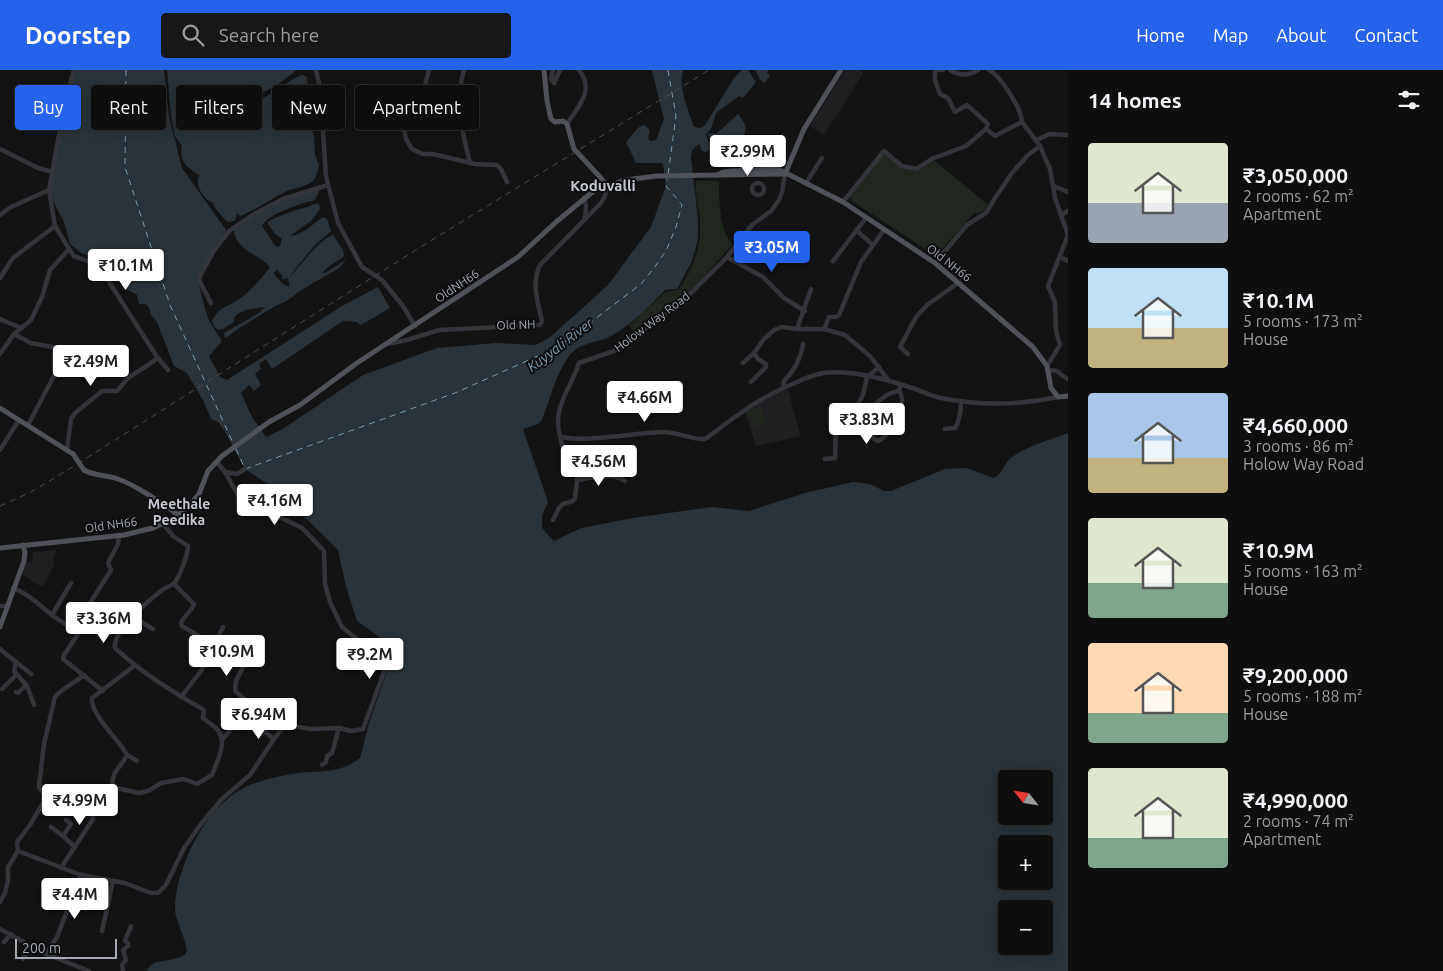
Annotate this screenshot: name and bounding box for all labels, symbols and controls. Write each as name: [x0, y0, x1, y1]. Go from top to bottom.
search box: [161, 13, 511, 58]
icon: search: [179, 21, 207, 49]
text: Doorstep: [25, 22, 131, 49]
text: Search here: [219, 24, 319, 46]
text: Home: [1136, 25, 1185, 45]
text: Map: [1213, 25, 1248, 45]
text: About: [1276, 25, 1326, 45]
text: Contact: [1354, 25, 1418, 45]
chip: Buy: [15, 85, 81, 130]
chip: Rent: [91, 85, 166, 130]
chip: Filters: [176, 85, 262, 130]
chip: New: [272, 85, 345, 130]
chip: Apartment: [355, 85, 479, 130]
icon: filters: [1395, 86, 1423, 114]
text: 14 homes: [1088, 88, 1182, 112]
pin: ₹2.99M: [707, 134, 789, 177]
text: ₹2.99M: [721, 142, 775, 160]
icon: home: [1128, 163, 1188, 223]
text: ₹3,050,000: [1243, 163, 1348, 187]
district label: Koduvalli: [570, 177, 636, 194]
text: 2 rooms · 62 m²: [1243, 187, 1354, 205]
text: Apartment: [1243, 205, 1321, 223]
pin: ₹3.05M: [731, 230, 813, 273]
text: ₹3.05M: [745, 238, 799, 256]
street label: Old NH66: [925, 241, 974, 284]
pin: ₹10.1M: [85, 248, 167, 291]
text: ₹10.1M: [99, 256, 153, 274]
street label: OldNH66: [432, 266, 481, 305]
icon: home: [1128, 288, 1188, 348]
text: ₹10.1M: [1243, 288, 1314, 312]
street label: Holow Way Road: [612, 289, 692, 354]
text: 5 rooms · 173 m²: [1243, 312, 1363, 330]
water label: Kuyyali River: [524, 315, 597, 375]
street label: Old NH: [496, 317, 536, 332]
text: House: [1243, 330, 1288, 348]
pin: ₹2.49M: [50, 344, 132, 387]
text: ₹2.49M: [64, 352, 118, 370]
pin: ₹4.66M: [604, 380, 686, 423]
text: ₹4.66M: [618, 388, 672, 406]
pin: ₹3.83M: [826, 402, 908, 445]
text: ₹3.83M: [840, 410, 894, 428]
icon: home: [1128, 413, 1188, 473]
text: ₹4,660,000: [1243, 413, 1348, 437]
text: 3 rooms · 86 m²: [1243, 437, 1354, 455]
pin: ₹4.56M: [558, 444, 640, 487]
text: ₹4.56M: [572, 452, 626, 470]
text: Holow Way Road: [1243, 455, 1364, 473]
pin: ₹4.16M: [234, 484, 316, 526]
text: ₹4.16M: [248, 491, 302, 509]
district label: Meethale Peedika: [148, 496, 210, 528]
street label: Old NH66: [84, 514, 138, 535]
icon: home: [1128, 538, 1188, 598]
text: ₹10.9M: [1243, 538, 1314, 562]
text: 5 rooms · 163 m²: [1243, 562, 1363, 580]
text: House: [1243, 580, 1288, 598]
pin: ₹3.36M: [63, 602, 145, 644]
text: ₹3.36M: [77, 609, 131, 627]
pin: ₹10.9M: [186, 634, 268, 677]
pin: ₹9.2M: [335, 638, 405, 680]
text: ₹10.9M: [200, 642, 254, 660]
text: ₹9.2M: [347, 645, 393, 663]
icon: home: [1128, 663, 1188, 723]
text: ₹9,200,000: [1243, 663, 1348, 687]
text: 5 rooms · 188 m²: [1243, 687, 1363, 705]
pin: ₹6.94M: [218, 698, 300, 740]
text: ₹6.94M: [232, 705, 286, 723]
text: House: [1243, 705, 1288, 723]
north arrow: [998, 770, 1052, 825]
map controls: [998, 770, 1053, 955]
pin: ₹4.99M: [39, 784, 121, 826]
icon: home: [1128, 788, 1188, 848]
text: ₹4,990,000: [1243, 788, 1348, 812]
text: ₹4.99M: [53, 791, 107, 809]
text: 2 rooms · 74 m²: [1243, 812, 1354, 830]
text: Apartment: [1243, 830, 1321, 848]
button: +: [998, 835, 1053, 890]
pin: ₹4.4M: [40, 878, 110, 920]
text: ₹4.4M: [52, 885, 98, 903]
button: −: [998, 900, 1053, 955]
scale bar: [15, 936, 118, 959]
text: 200 m: [22, 940, 61, 956]

